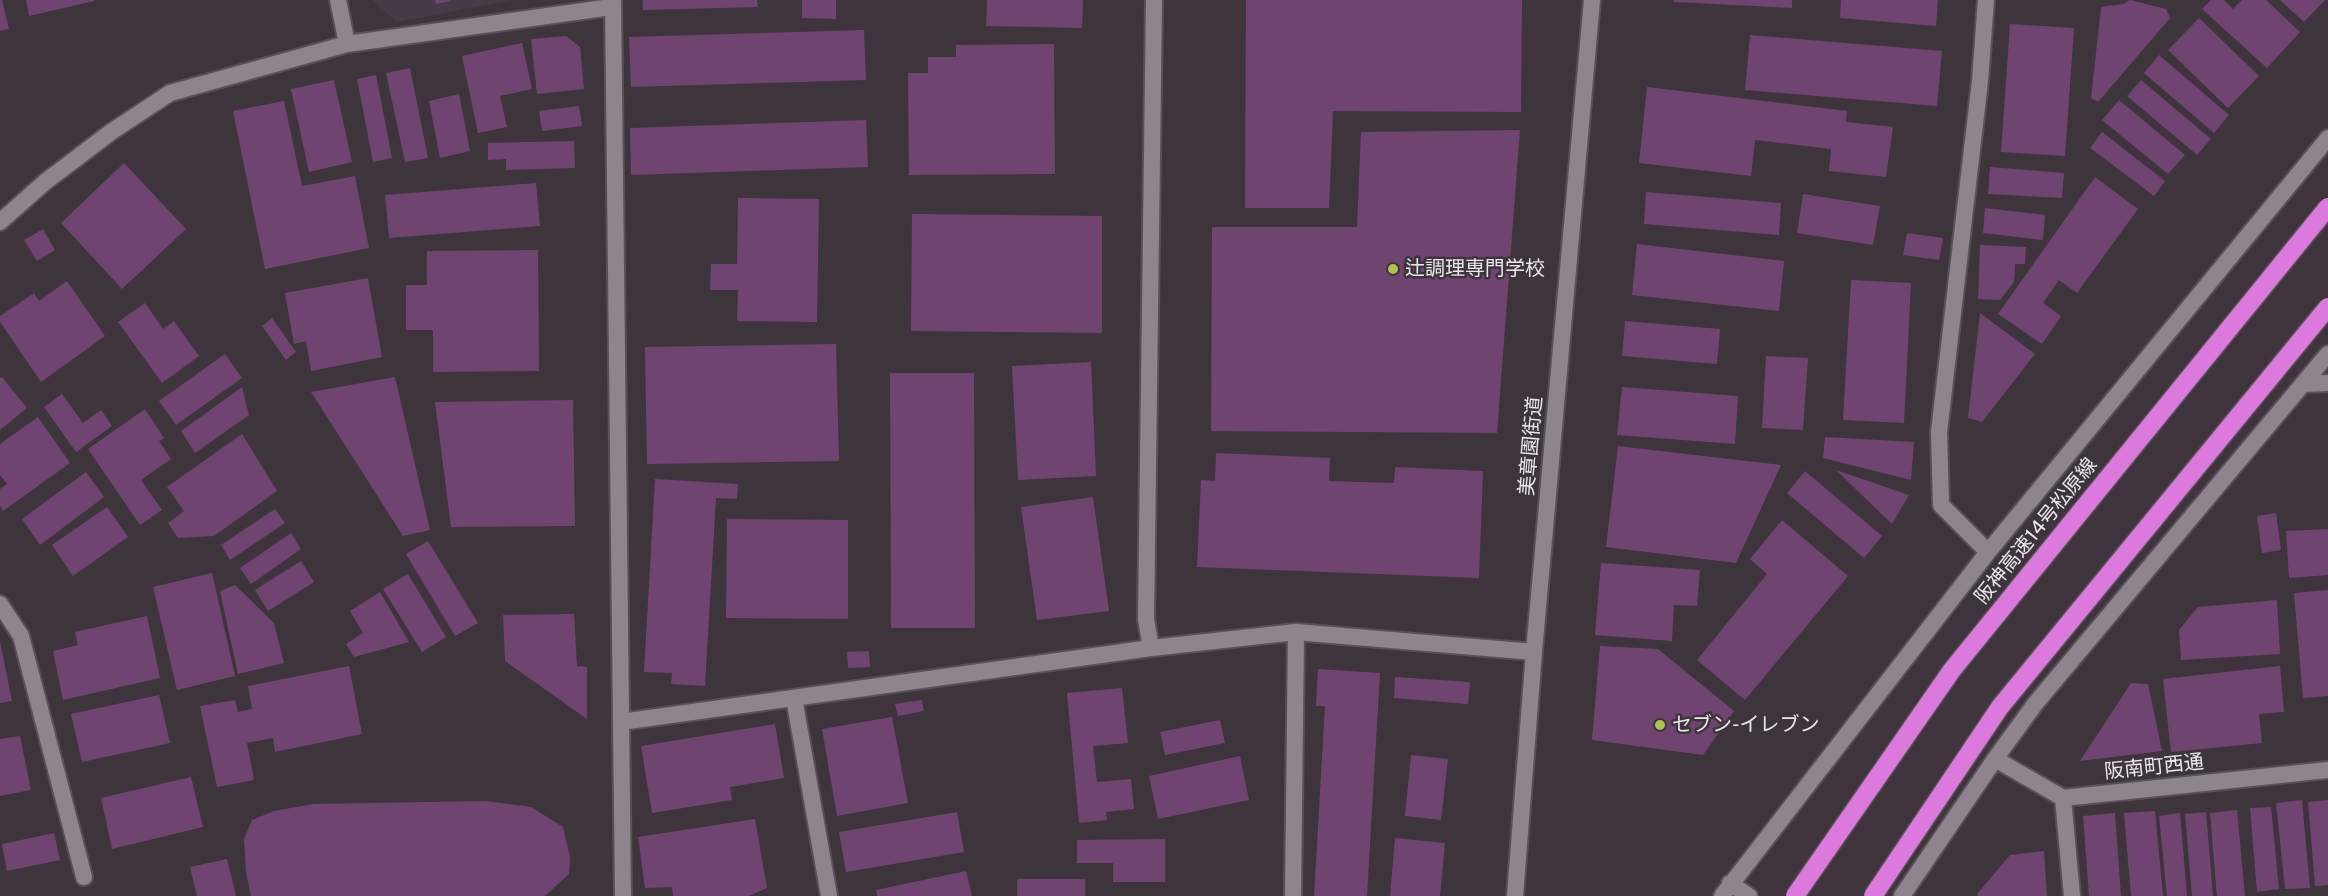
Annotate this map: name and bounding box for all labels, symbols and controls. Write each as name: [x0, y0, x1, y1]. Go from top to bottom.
place label: 辻調理専門学校: [1405, 257, 1545, 281]
marker: 辻調理専門学校: [1386, 262, 1400, 276]
street label: 美章園街道: [1515, 395, 1547, 497]
street label: 阪神高速14号松原線: [1970, 453, 2102, 609]
place label: セブン-イレブン: [1672, 713, 1820, 737]
marker: セブン-イレブン: [1653, 718, 1667, 732]
street label: 阪南町西通: [2103, 750, 2205, 784]

